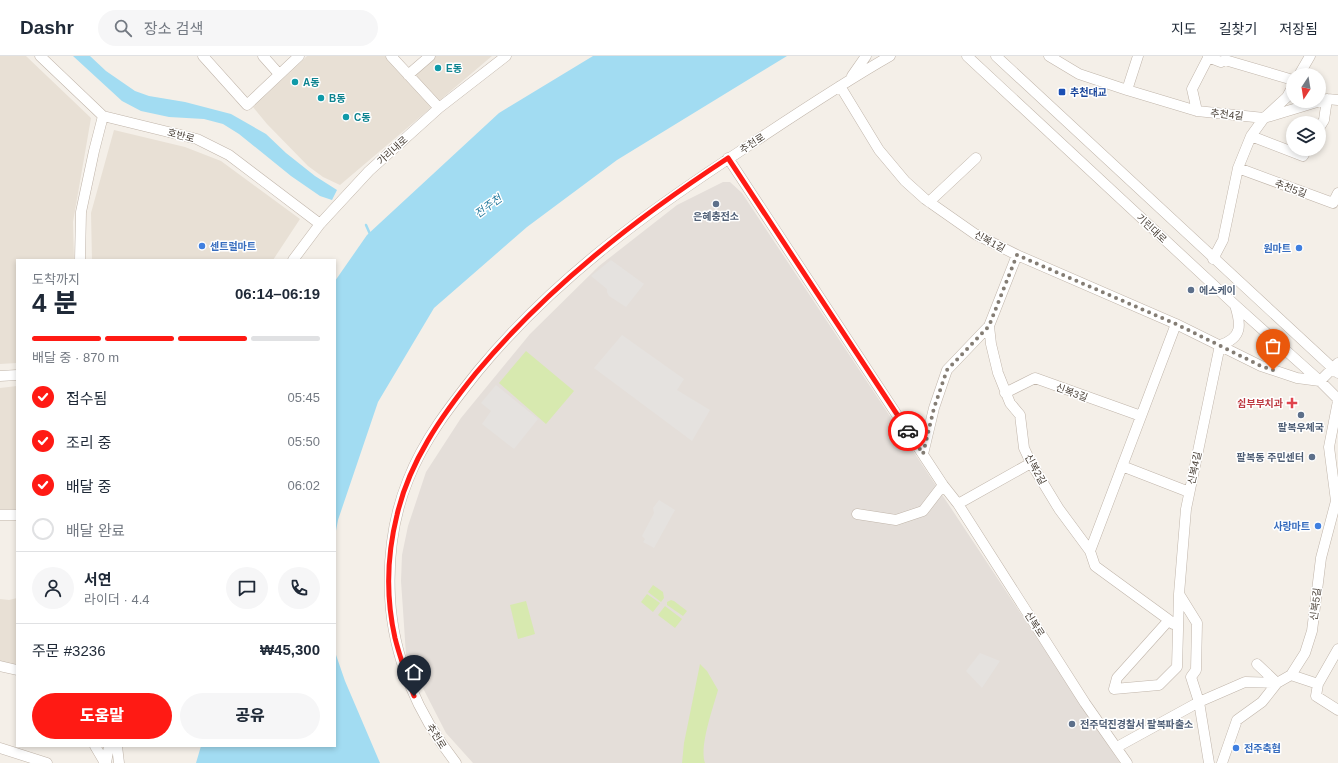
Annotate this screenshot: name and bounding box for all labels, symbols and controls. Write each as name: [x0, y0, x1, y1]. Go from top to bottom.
search box: [98, 10, 378, 46]
text: Dashr: [20, 17, 74, 38]
icon: search: [112, 17, 134, 39]
text: 장소 검색: [144, 20, 203, 37]
text: 지도: [1171, 21, 1197, 37]
text: 길찾기: [1219, 21, 1257, 37]
text: 저장됨: [1279, 21, 1318, 37]
marker: E동: [433, 63, 443, 73]
place label: E동: [446, 63, 462, 74]
north arrow: [1286, 68, 1326, 108]
map controls: [1286, 68, 1326, 156]
marker: A동: [290, 77, 300, 87]
place label: A동: [303, 77, 319, 88]
place label: 추천대교: [1070, 86, 1107, 98]
marker: 추천대교: [1057, 87, 1067, 97]
marker: B동: [316, 93, 326, 103]
place label: B동: [329, 93, 345, 104]
street label: 추천4길: [1210, 107, 1244, 122]
marker: C동: [341, 112, 351, 122]
place label: C동: [354, 112, 370, 123]
button: layers: [1286, 116, 1326, 156]
street label: 호반로: [166, 127, 196, 144]
street label: 추천로: [738, 131, 767, 156]
street label: 가리내로: [375, 134, 410, 167]
street label: 추천5길: [1273, 178, 1308, 199]
water label: 전주천: [472, 191, 505, 220]
marker: 은혜충전소: [711, 199, 721, 209]
place label: 은혜충전소: [693, 211, 739, 222]
street label: 기린대로: [1134, 212, 1169, 245]
street label: 신복1길: [973, 229, 1007, 254]
marker: 센트럴마트: [197, 241, 207, 251]
place label: 센트럴마트: [210, 241, 256, 252]
place label: 원마트: [1263, 243, 1291, 254]
marker: 원마트: [1294, 243, 1304, 253]
text: 도착까지: [32, 272, 80, 287]
text: 06:14–06:19: [235, 285, 320, 302]
marker: 에스케이: [1186, 285, 1196, 295]
place label: 에스케이: [1199, 285, 1236, 296]
text: 4 분: [32, 288, 78, 318]
pin: [1256, 329, 1290, 370]
icon: bag: [1262, 335, 1284, 357]
text: 배달 중 · 870 m: [32, 350, 119, 365]
street label: 신복3길: [1054, 382, 1089, 403]
icon: check: [32, 386, 54, 408]
text: 접수됨: [66, 390, 107, 407]
text: 05:45: [287, 390, 320, 405]
marker: 쉼부부치과: [1286, 397, 1298, 409]
place label: 쉼부부치과: [1237, 398, 1283, 409]
marker: 팔복우체국: [1296, 410, 1306, 420]
courier: [888, 411, 928, 451]
icon: car: [897, 420, 919, 442]
place label: 팔복우체국: [1278, 422, 1324, 433]
icon: check: [32, 430, 54, 452]
text: 조리 중: [66, 434, 112, 451]
text: 05:50: [287, 434, 320, 449]
street label: 신복4길: [1186, 451, 1203, 485]
street label: 신복2길: [1023, 452, 1048, 486]
place label: 팔복동 주민센터: [1237, 452, 1304, 463]
marker: 팔복동 주민센터: [1307, 452, 1317, 462]
icon: check: [32, 474, 54, 496]
text: 배달 중: [66, 478, 112, 495]
text: 06:02: [287, 478, 320, 493]
place label: 사랑마트: [1273, 521, 1310, 532]
marker: 사랑마트: [1313, 521, 1323, 531]
text: 배달 완료: [66, 522, 125, 539]
button: person: [32, 567, 74, 609]
button: chat: [226, 567, 268, 609]
button: phone: [278, 567, 320, 609]
text: 서연: [84, 571, 112, 588]
street label: 신복5길: [1308, 587, 1323, 621]
text: 라이더 · 4.4: [84, 592, 150, 607]
street label: 신복로: [1022, 610, 1047, 639]
text: ₩45,300: [260, 641, 320, 658]
text: 주문 #3236: [32, 642, 105, 659]
pin: [397, 655, 431, 696]
icon: home: [403, 661, 425, 683]
button: 도움말: [32, 693, 172, 739]
button: 공유: [180, 693, 320, 739]
marker: 전주덕진경찰서 팔복파출소: [1067, 719, 1077, 729]
place label: 전주덕진경찰서 팔복파출소: [1080, 719, 1193, 730]
street label: 추천로: [425, 722, 449, 751]
marker: 전주축협: [1231, 743, 1241, 753]
place label: 전주축협: [1244, 743, 1281, 754]

